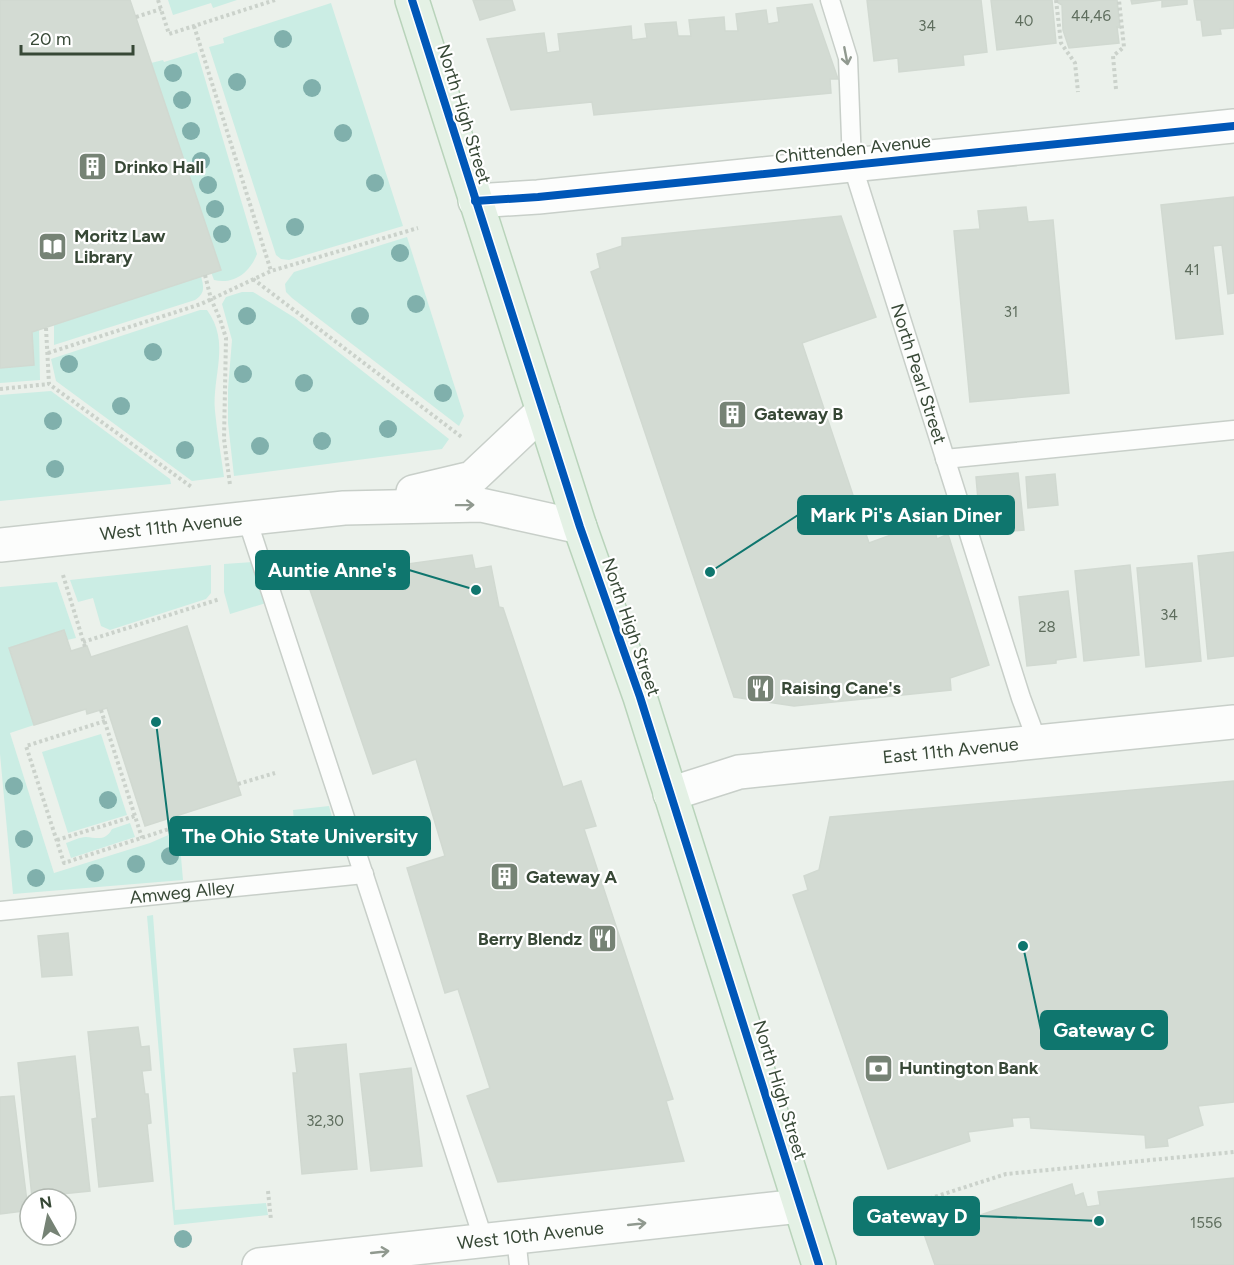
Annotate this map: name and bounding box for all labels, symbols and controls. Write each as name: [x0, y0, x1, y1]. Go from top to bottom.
house number: 44,46: [1071, 7, 1111, 25]
house number: 40: [1015, 12, 1033, 30]
house number: 34: [918, 17, 936, 35]
scale bar: [21, 18, 134, 56]
text: 20 m: [30, 28, 71, 50]
street label: North High Street: [432, 41, 496, 187]
one-way arrow: [841, 46, 852, 65]
street label: Chittenden Avenue: [774, 130, 932, 168]
building icon: Drinko Hall: [77, 151, 109, 183]
place label: Drinko Hall: [114, 156, 204, 178]
place label: Moritz Law Library: [74, 225, 166, 268]
library icon: Moritz Law Library: [37, 230, 69, 262]
house number: 41: [1184, 261, 1200, 279]
street label: North Pearl Street: [886, 301, 951, 447]
house number: 31: [1004, 303, 1018, 321]
building icon: Gateway B: [717, 398, 749, 430]
place label: Gateway B: [754, 403, 843, 425]
callout: Mark Pi's Asian Diner: [798, 496, 1014, 534]
one-way arrow: [455, 499, 475, 511]
text: Mark Pi's Asian Diner: [810, 503, 1002, 527]
street label: West 11th Avenue: [99, 508, 244, 545]
callout: Auntie Anne's: [256, 551, 409, 589]
street label: North High Street: [597, 555, 665, 699]
text: Auntie Anne's: [268, 558, 396, 582]
house number: 34: [1160, 606, 1178, 624]
house number: 28: [1038, 618, 1056, 636]
restaurant icon: Raising Cane's: [744, 672, 776, 704]
place label: Raising Cane's: [781, 677, 902, 699]
street label: East 11th Avenue: [881, 733, 1020, 768]
callout: The Ohio State University: [170, 817, 430, 855]
text: The Ohio State University: [182, 824, 419, 848]
building icon: Gateway A: [489, 861, 521, 893]
place label: Gateway A: [526, 866, 617, 888]
street label: Amweg Alley: [129, 876, 236, 909]
restaurant icon: Berry Blendz: [587, 923, 619, 955]
place label: Berry Blendz: [478, 928, 582, 950]
callout: Gateway C: [1041, 1011, 1167, 1049]
street label: North High Street: [748, 1017, 812, 1163]
text: Gateway C: [1053, 1018, 1155, 1042]
bank icon: Huntington Bank: [862, 1052, 894, 1084]
place label: Huntington Bank: [899, 1057, 1039, 1079]
house number: 32,30: [306, 1112, 344, 1130]
north arrow: [18, 1187, 78, 1247]
text: N: [38, 1192, 53, 1213]
callout: Gateway D: [854, 1197, 979, 1235]
text: Gateway D: [866, 1204, 968, 1228]
house number: 1556: [1190, 1214, 1222, 1232]
street label: West 10th Avenue: [456, 1216, 605, 1254]
one-way arrow: [626, 1218, 646, 1229]
one-way arrow: [370, 1246, 389, 1257]

